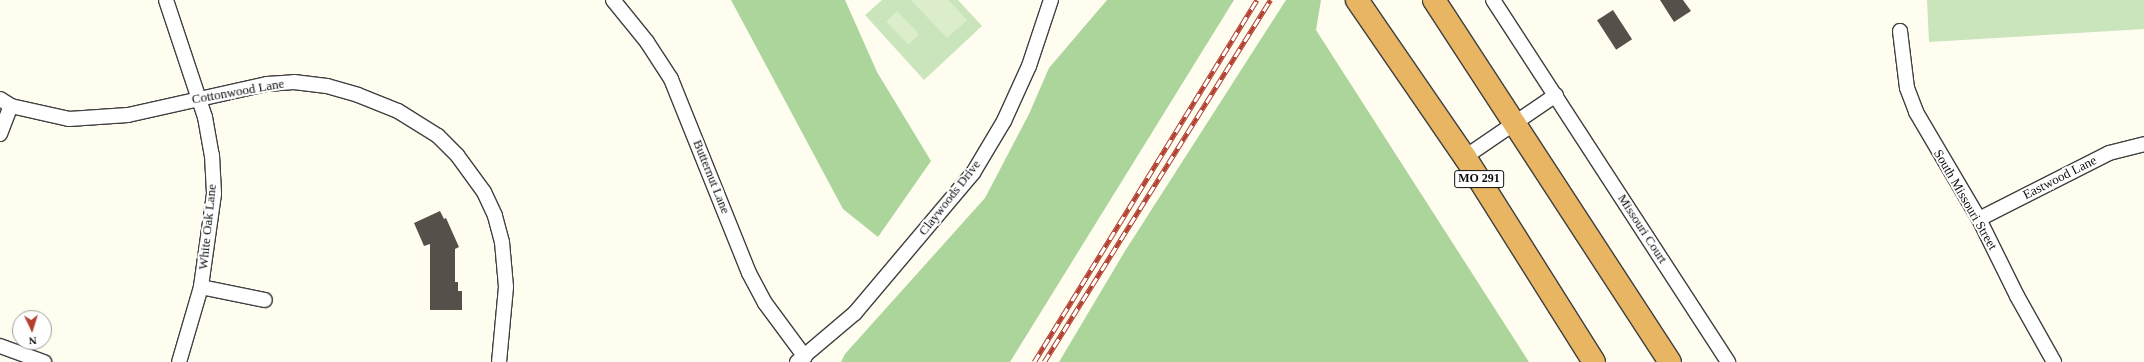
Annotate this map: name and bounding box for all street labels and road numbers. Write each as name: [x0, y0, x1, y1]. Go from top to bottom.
street label: Cottonwood Lane: [191, 76, 285, 108]
street label: Butternut Lane: [689, 138, 733, 216]
street label: South Missouri Street: [1930, 147, 2000, 253]
street label: Eastwood Lane: [2021, 153, 2099, 203]
street label: Claywoods Drive: [916, 157, 984, 239]
road number: MO 291: [1454, 169, 1504, 189]
street label: White Oak Lane: [196, 183, 220, 271]
street label: Missouri Court: [1614, 192, 1670, 266]

